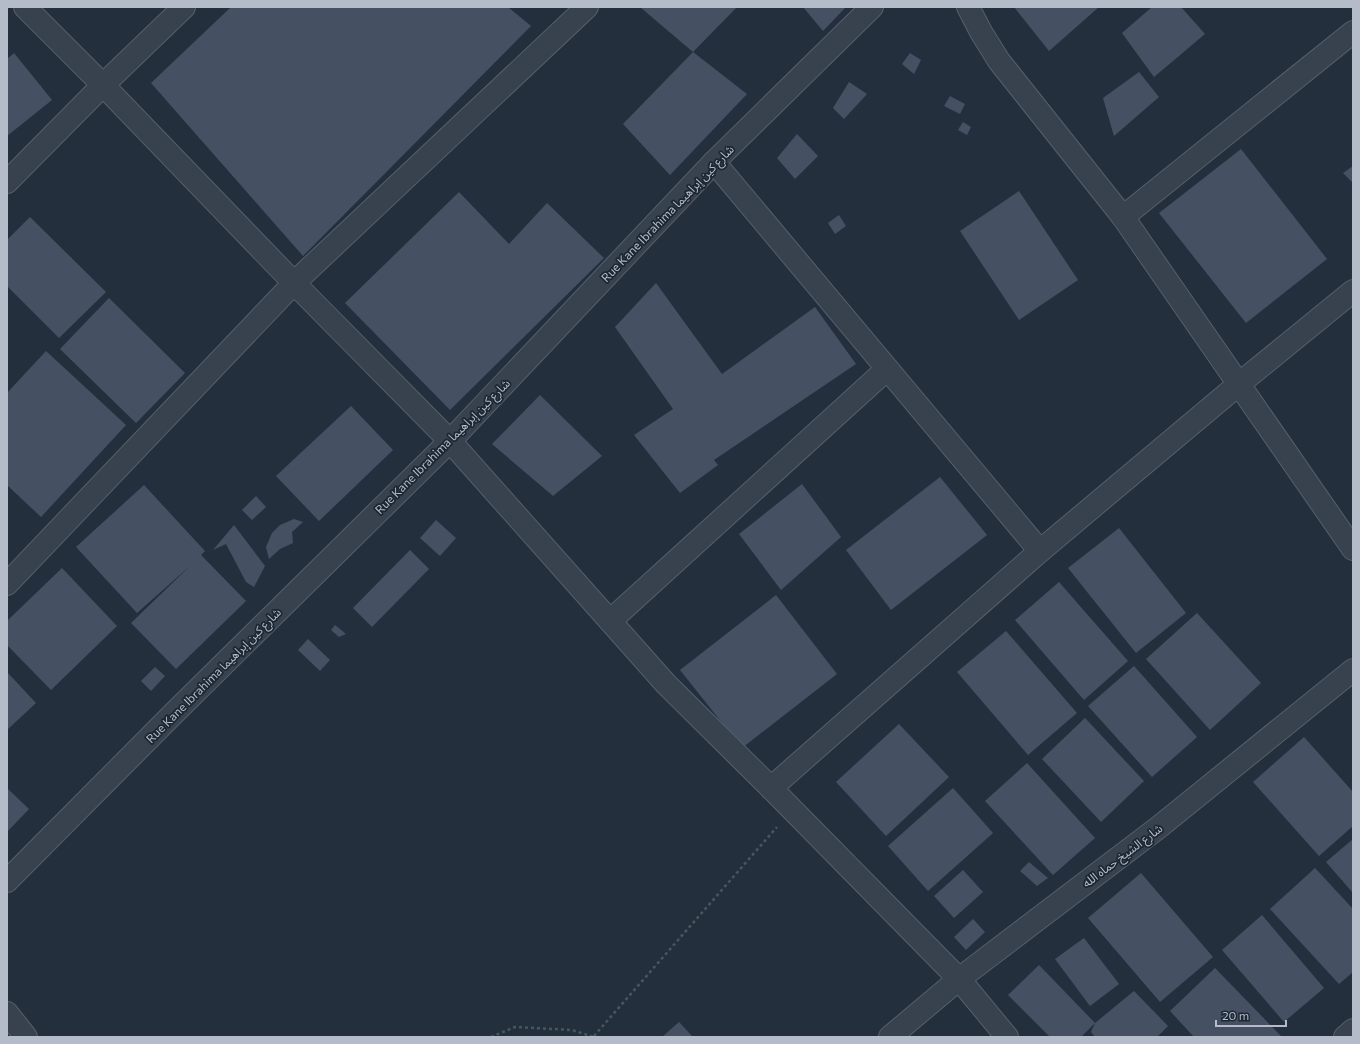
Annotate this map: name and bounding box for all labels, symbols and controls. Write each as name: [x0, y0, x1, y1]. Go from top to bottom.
street label: Rue Kane Ibrahima شارع كين إبراهيما: [598, 142, 738, 286]
street label: Rue Kane Ibrahima شارع كين إبراهيما: [372, 376, 514, 518]
street label: Rue Kane Ibrahima شارع كين إبراهيما: [143, 605, 285, 747]
street label: شارع الشيخ حماه الله: [1079, 820, 1167, 892]
scale bar: [1216, 1002, 1286, 1028]
text: 20 m: [1222, 1008, 1249, 1022]

